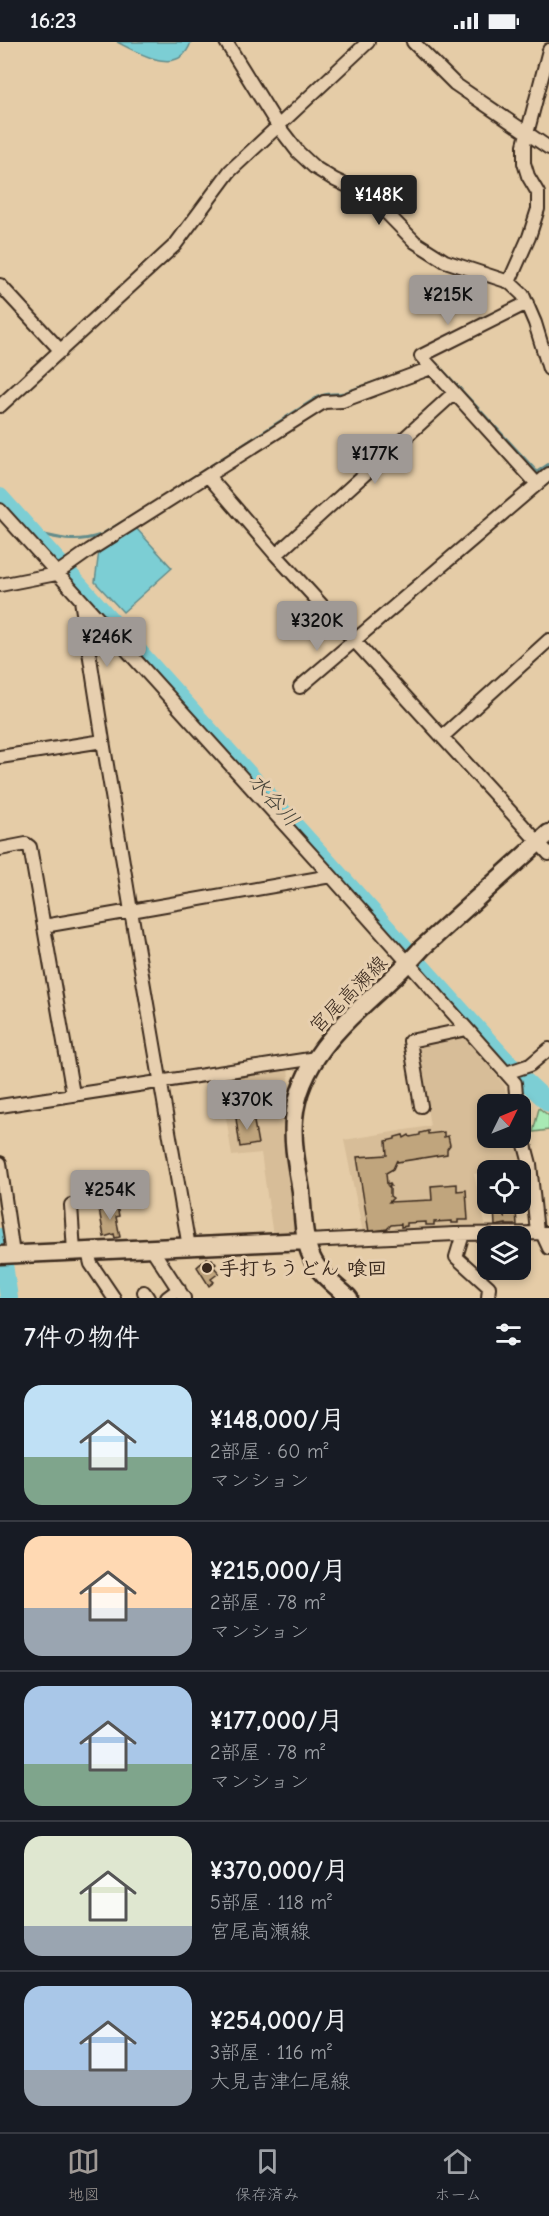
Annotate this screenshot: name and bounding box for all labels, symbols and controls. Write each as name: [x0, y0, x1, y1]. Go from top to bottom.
text: 16:23: [30, 8, 77, 34]
pin: ¥148K: [337, 175, 421, 226]
text: ¥148K: [355, 183, 403, 206]
pin: ¥215K: [406, 275, 490, 326]
text: ¥215K: [423, 283, 473, 306]
pin: ¥177K: [333, 434, 417, 485]
text: ¥177K: [352, 442, 398, 465]
pin: ¥320K: [275, 601, 359, 652]
text: ¥320K: [291, 609, 343, 632]
pin: ¥246K: [65, 617, 149, 668]
text: ¥246K: [82, 625, 132, 648]
water label: 水谷川: [244, 769, 304, 831]
street label: 宮尾高瀬線: [305, 951, 392, 1038]
pin: ¥370K: [205, 1080, 289, 1131]
text: ¥370K: [221, 1088, 273, 1111]
north arrow: [477, 1094, 531, 1148]
map controls: [477, 1094, 531, 1280]
button: locate: [477, 1160, 531, 1214]
pin: ¥254K: [68, 1170, 152, 1221]
text: ¥254K: [84, 1178, 136, 1201]
button: layers: [477, 1226, 531, 1280]
place label: 手打ちうどん 喰回: [219, 1257, 387, 1280]
marker: 手打ちうどん 喰回: [200, 1261, 214, 1275]
icon: filters: [492, 1318, 525, 1351]
text: 7件の物件: [24, 1323, 140, 1353]
text: ¥148,000/月: [210, 1405, 345, 1435]
icon: home: [72, 1409, 144, 1481]
text: 2部屋 · 60 m²: [210, 1440, 329, 1463]
text: マンション: [210, 1469, 309, 1492]
text: ¥215,000/月: [210, 1556, 347, 1586]
icon: home: [72, 1560, 144, 1632]
text: 2部屋 · 78 m²: [210, 1591, 325, 1614]
text: マンション: [210, 1620, 309, 1643]
text: ¥177,000/月: [210, 1706, 343, 1736]
icon: home: [72, 1710, 144, 1782]
text: 2部屋 · 78 m²: [210, 1741, 325, 1764]
text: マンション: [210, 1770, 309, 1793]
text: ¥370,000/月: [210, 1856, 349, 1886]
icon: home: [72, 1860, 144, 1932]
text: 5部屋 · 118 m²: [210, 1891, 332, 1914]
text: 宮尾高瀬線: [210, 1920, 310, 1943]
text: ¥254,000/月: [210, 2006, 349, 2036]
icon: home: [72, 2010, 144, 2082]
text: 3部屋 · 116 m²: [210, 2041, 332, 2064]
text: 大見吉津仁尾線: [210, 2070, 350, 2093]
tab: 地図: [67, 2145, 100, 2205]
tab: 保存済み: [235, 2145, 299, 2205]
tab: ホーム: [434, 2145, 482, 2205]

